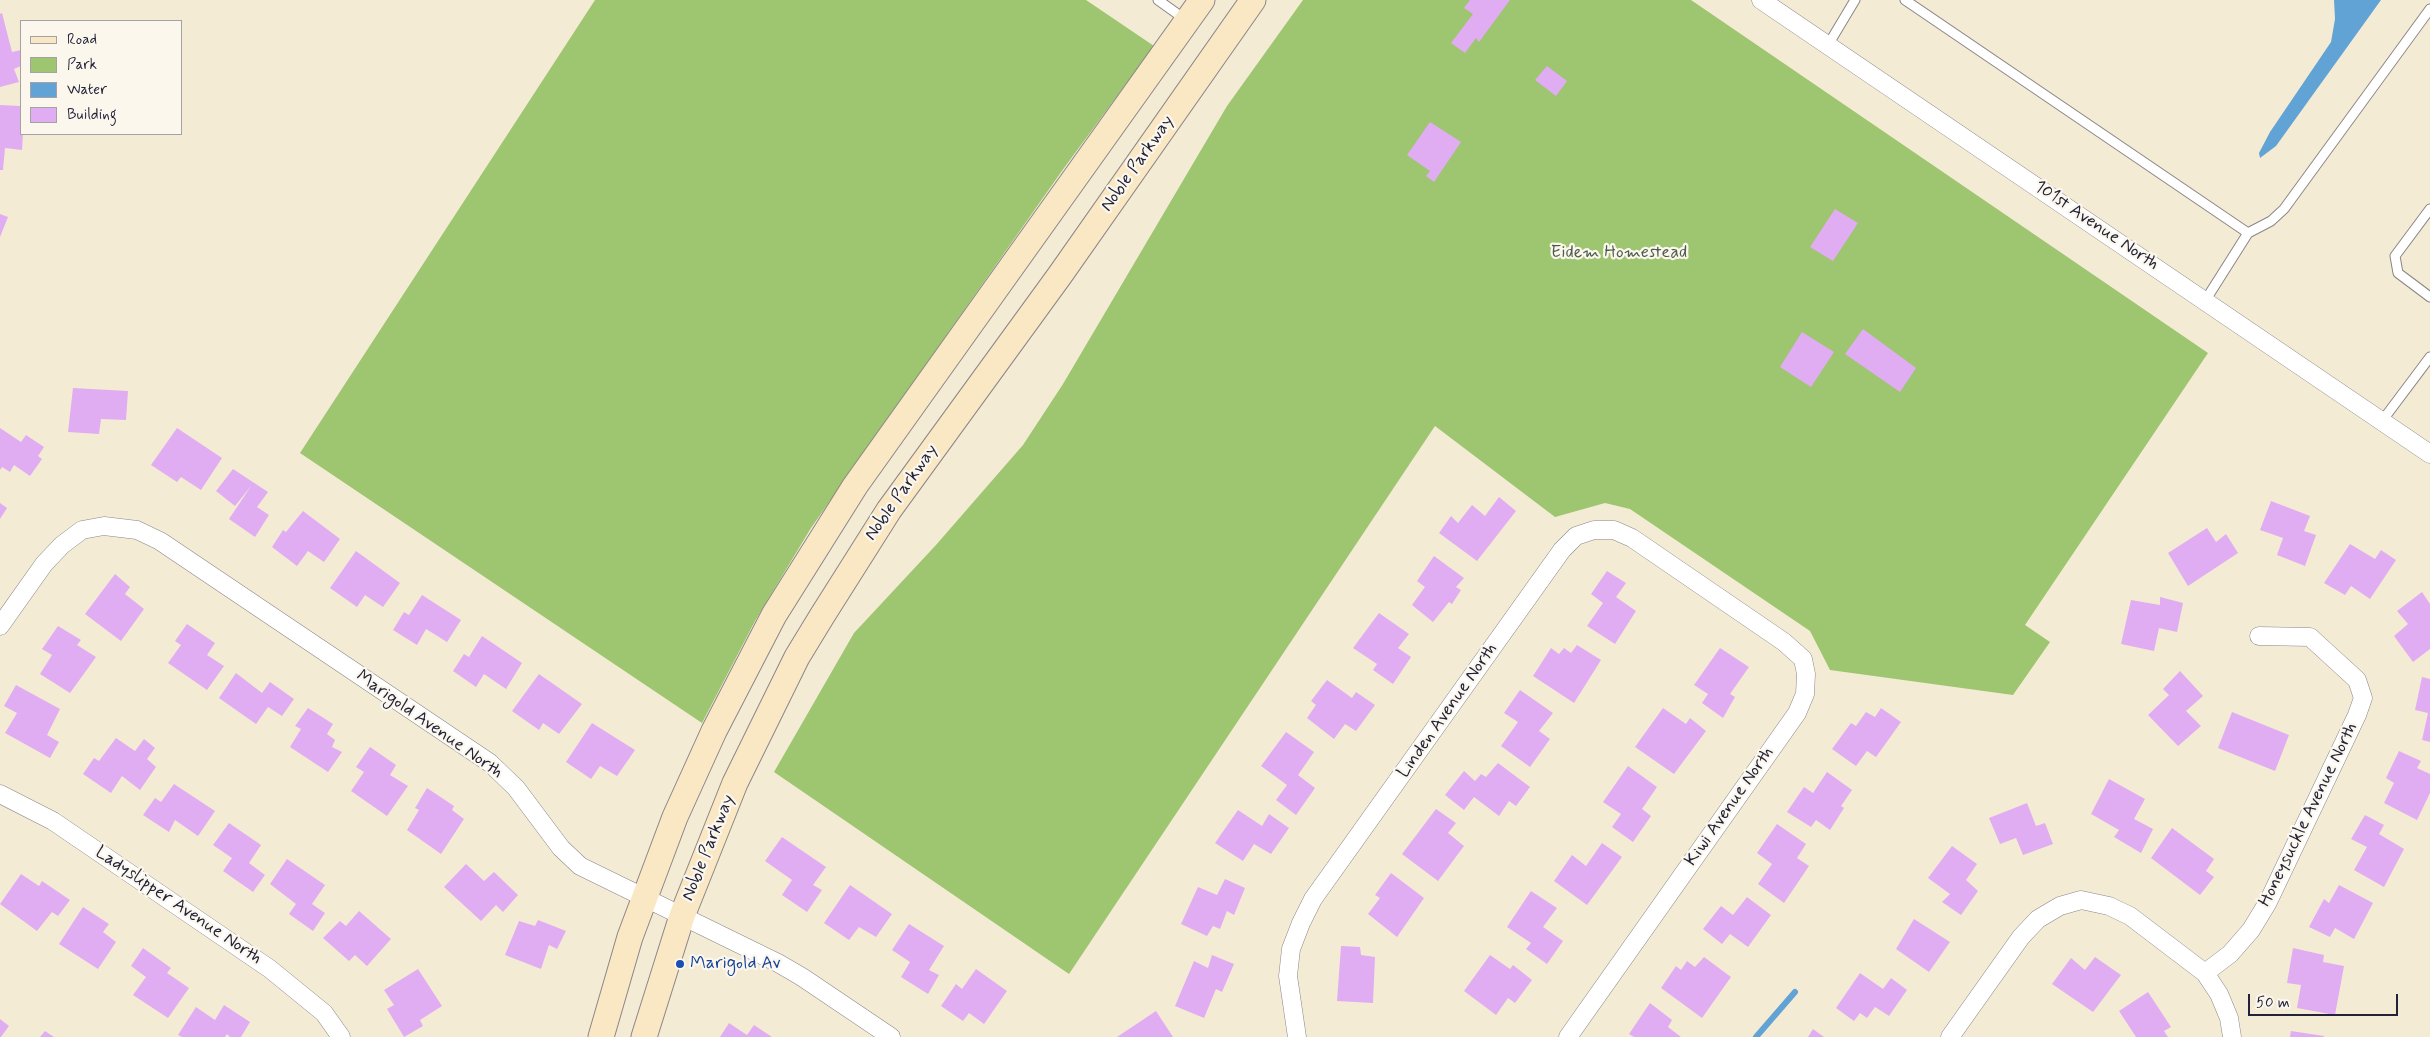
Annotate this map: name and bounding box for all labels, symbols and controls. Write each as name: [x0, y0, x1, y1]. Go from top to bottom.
legend: [20, 20, 182, 135]
text: Road: [67, 30, 97, 50]
text: Park: [67, 55, 97, 75]
text: Water: [67, 80, 107, 100]
text: Building: [67, 105, 117, 125]
street label: Noble Parkway: [1097, 112, 1179, 216]
street label: 101st Avenue North: [2030, 176, 2162, 276]
park label: Eidem Homestead: [1551, 242, 1687, 264]
street label: Noble Parkway: [861, 441, 943, 545]
street label: Linden Avenue North: [1393, 639, 1503, 783]
street label: Marigold Avenue North: [351, 666, 507, 784]
street label: Honeysuckle Avenue North: [2255, 719, 2363, 911]
street label: Kiwi Avenue North: [1681, 743, 1779, 871]
street label: Noble Parkway: [678, 792, 740, 904]
street label: Ladyslipper Avenue North: [91, 842, 265, 970]
place label: Marigold Av: [690, 953, 781, 975]
marker: Marigold Av: [674, 958, 686, 970]
scale bar: [2250, 984, 2400, 1016]
text: 50 m: [2256, 993, 2290, 1013]

